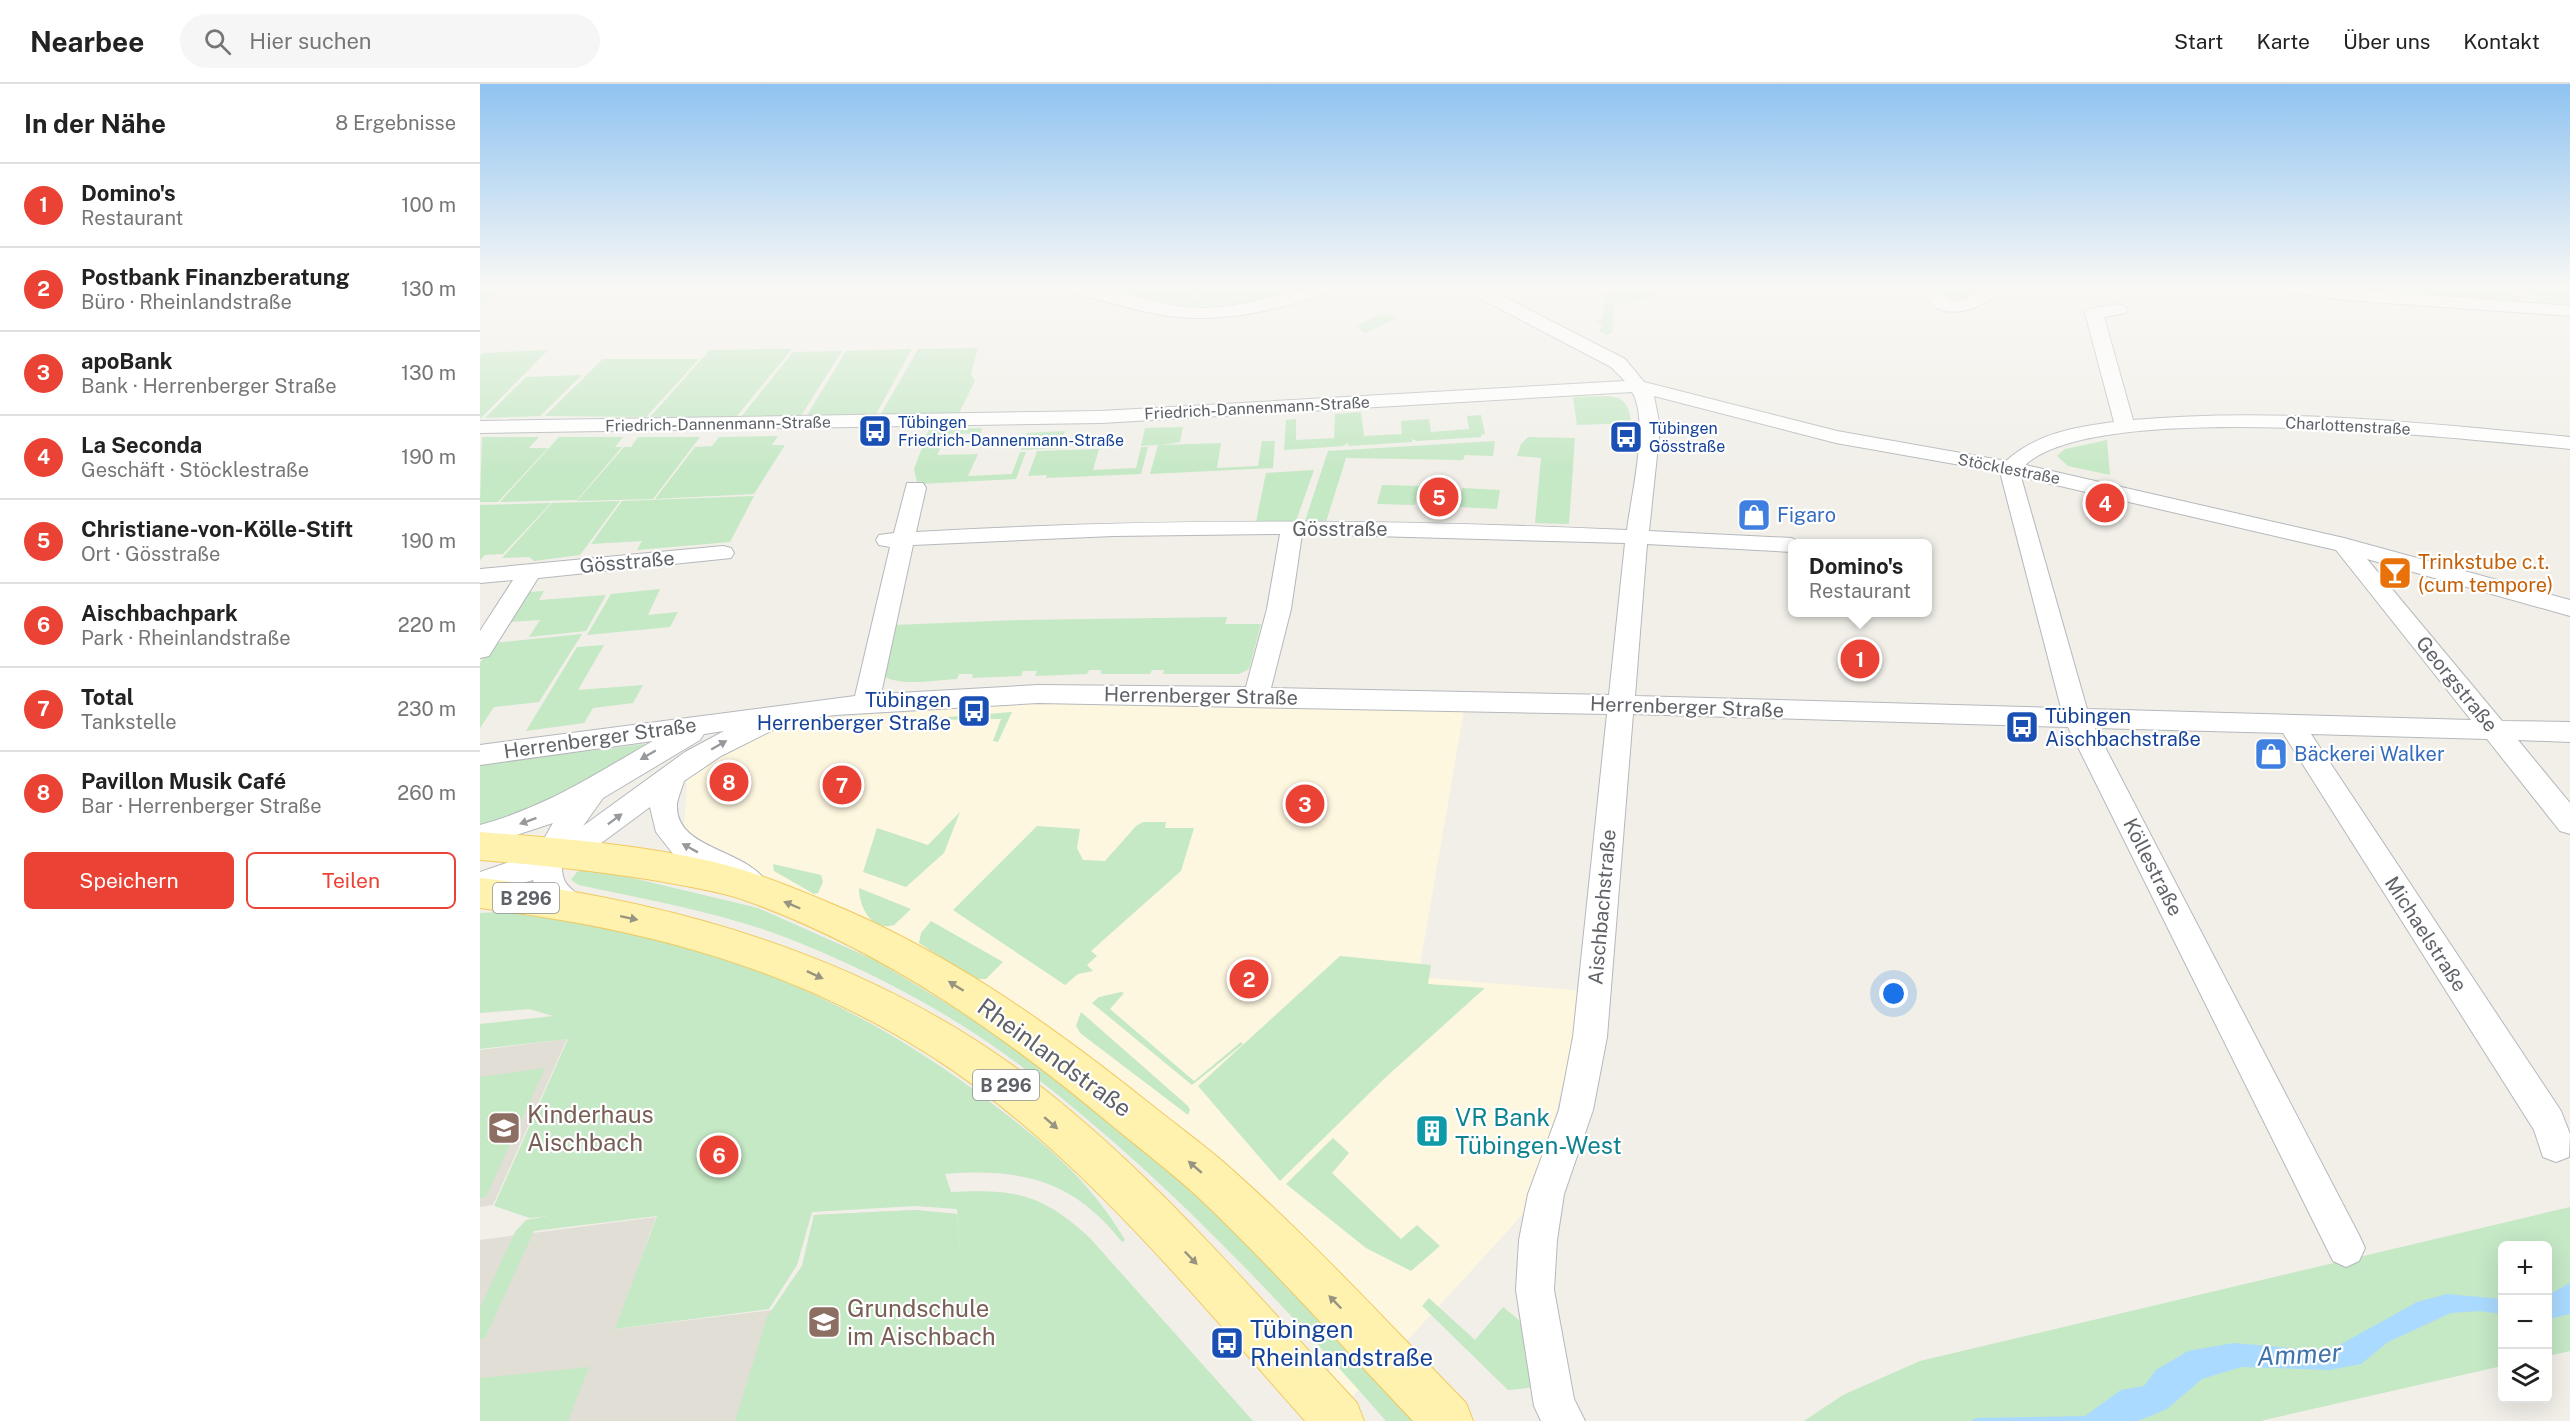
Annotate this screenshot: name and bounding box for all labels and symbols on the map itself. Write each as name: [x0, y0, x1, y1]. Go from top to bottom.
street label: Friedrich-Dannenmann-Straße: [1144, 393, 1370, 423]
street label: Friedrich-Dannenmann-Straße: [605, 413, 831, 435]
bus stop icon: Tübingen Friedrich-Dannenmann-Straße: [857, 413, 893, 449]
place label: Tübingen Friedrich-Dannenmann-Straße: [898, 413, 1124, 450]
street label: Charlottenstraße: [2285, 413, 2411, 439]
bus stop icon: Tübingen Gösstraße: [1608, 419, 1644, 455]
place label: Tübingen Gösstraße: [1649, 419, 1725, 456]
street label: Stöcklestraße: [1956, 450, 2062, 488]
pin: 5: [1420, 474, 1458, 520]
pin: 4: [2086, 480, 2124, 526]
shop icon: Figaro: [1736, 497, 1772, 533]
place label: Figaro: [1777, 503, 1836, 527]
street label: Gösstraße: [1292, 517, 1388, 541]
street label: Gösstraße: [578, 546, 676, 578]
place label: Trinkstube c.t. (cum tempore): [2418, 550, 2553, 597]
bar icon: Trinkstube c.t. (cum tempore): [2377, 555, 2413, 591]
street label: Georgstraße: [2411, 631, 2503, 737]
pin: 1: [1840, 636, 1880, 682]
street label: Herrenberger Straße: [1104, 682, 1298, 710]
place label: Tübingen Herrenberger Straße: [757, 688, 951, 735]
street label: Herrenberger Straße: [1590, 692, 1784, 722]
bus stop icon: Tübingen Herrenberger Straße: [956, 693, 992, 729]
place label: Tübingen Aischbachstraße: [2045, 704, 2201, 751]
bus stop icon: Tübingen Aischbachstraße: [2004, 709, 2040, 745]
street label: Herrenberger Straße: [502, 713, 698, 763]
shop icon: Bäckerei Walker: [2253, 736, 2289, 772]
one-way arrow: [711, 740, 728, 750]
place label: Bäckerei Walker: [2294, 742, 2445, 766]
one-way arrow: [640, 750, 656, 761]
pin: 8: [710, 760, 748, 804]
pin: 7: [822, 762, 862, 808]
pin: 3: [1286, 782, 1324, 826]
one-way arrow: [607, 813, 623, 825]
street label: Köllestraße: [2118, 814, 2188, 920]
one-way arrow: [519, 817, 537, 826]
street label: Aischbachstraße: [1583, 828, 1621, 986]
one-way arrow: [681, 843, 698, 853]
street label: Michaelstraße: [2380, 872, 2472, 996]
road number: B 296: [493, 883, 559, 913]
one-way arrow: [784, 900, 801, 909]
one-way arrow: [620, 914, 639, 923]
pin: 2: [1230, 956, 1268, 1002]
one-way arrow: [807, 970, 824, 979]
your location: [1879, 979, 1908, 1008]
one-way arrow: [948, 980, 964, 991]
street label: Rheinlandstraße: [973, 992, 1137, 1122]
road number: B 296: [973, 1070, 1039, 1100]
place label: Kinderhaus Aischbach: [527, 1100, 654, 1156]
place label: VR Bank Tübingen-West: [1455, 1103, 1622, 1159]
school or university icon: Kinderhaus Aischbach: [486, 1110, 522, 1146]
building icon: VR Bank Tübingen-West: [1414, 1113, 1450, 1149]
one-way arrow: [1043, 1116, 1058, 1129]
pin: 6: [700, 1132, 738, 1178]
one-way arrow: [1187, 1160, 1203, 1173]
one-way arrow: [1184, 1250, 1197, 1265]
place label: Grundschule im Aischbach: [847, 1294, 996, 1350]
one-way arrow: [1329, 1296, 1343, 1310]
school or university icon: Grundschule im Aischbach: [806, 1304, 842, 1340]
place label: Tübingen Rheinlandstraße: [1250, 1315, 1433, 1371]
bus stop icon: Tübingen Rheinlandstraße: [1209, 1325, 1245, 1361]
water label: Ammer: [2256, 1336, 2342, 1372]

